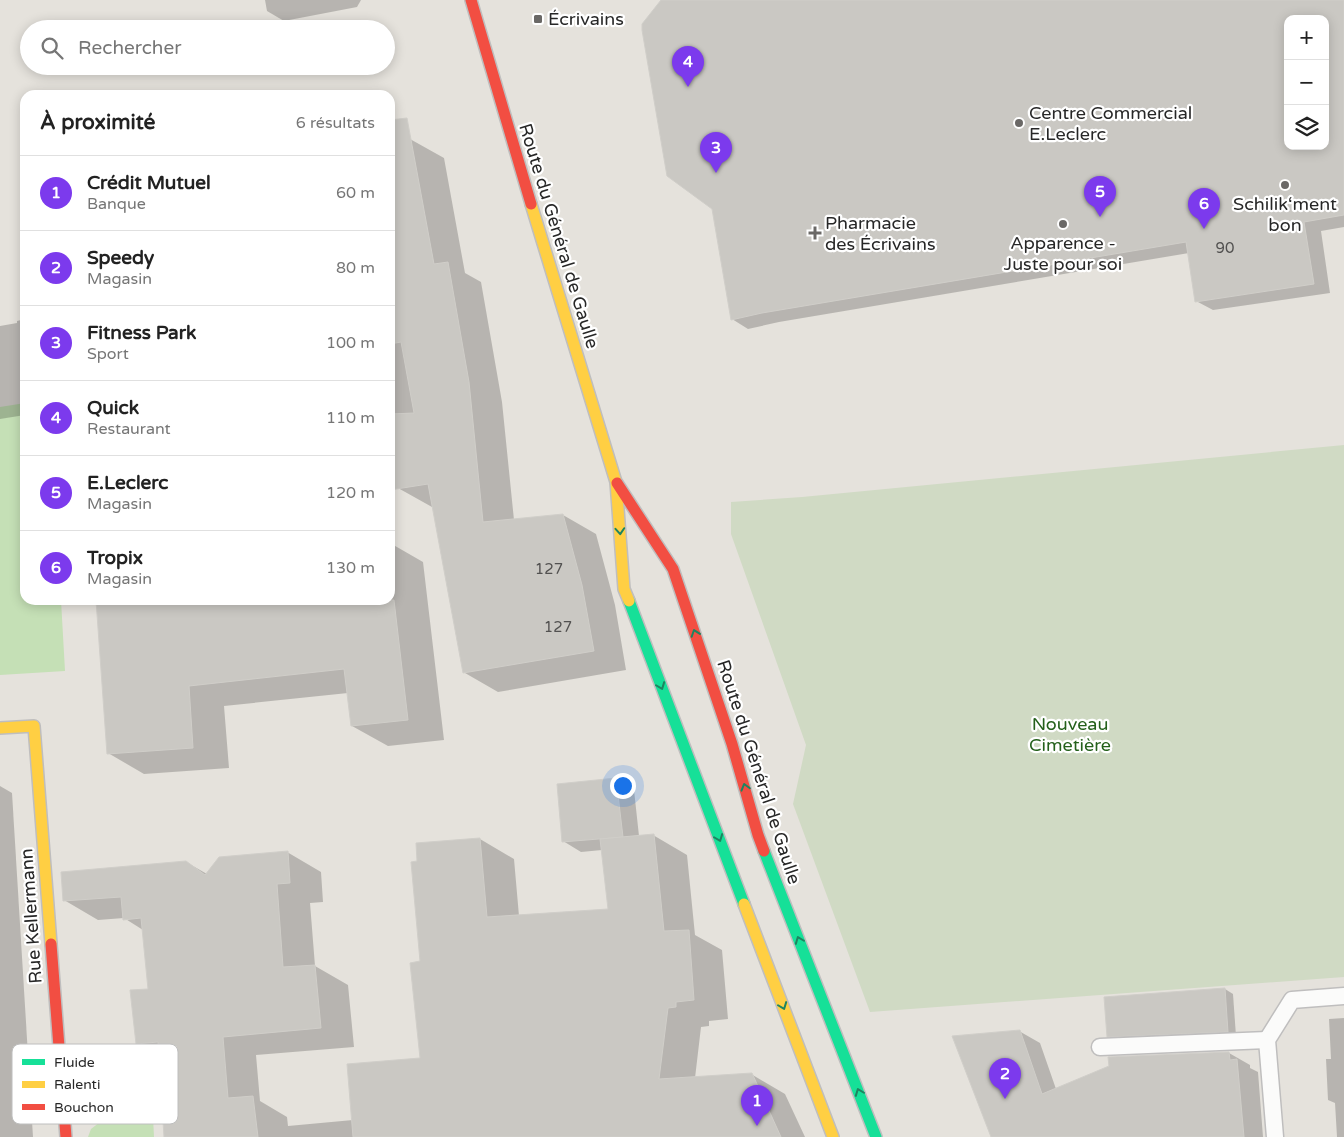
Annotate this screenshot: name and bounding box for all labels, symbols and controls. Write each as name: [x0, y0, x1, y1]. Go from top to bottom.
place label: Écrivains: [548, 8, 624, 30]
marker: Écrivains: [532, 13, 544, 25]
map controls: [1284, 15, 1329, 150]
button: +: [1284, 15, 1329, 60]
search box: [20, 20, 395, 75]
icon: search: [38, 34, 66, 62]
text: Rechercher: [78, 37, 181, 59]
pin: 4: [672, 46, 704, 87]
button: −: [1284, 60, 1329, 105]
place label: Centre Commercial E.Leclerc: [1029, 102, 1192, 145]
button: layers: [1284, 105, 1329, 150]
text: À proximité: [40, 110, 155, 135]
text: 6 résultats: [296, 113, 375, 133]
marker: Centre Commercial E.Leclerc: [1013, 117, 1025, 129]
street label: Route du Général de Gaulle: [514, 121, 604, 351]
pin: 3: [700, 132, 732, 173]
text: Crédit Mutuel: [87, 172, 211, 194]
pin: 5: [1084, 176, 1116, 217]
marker: Schilik‘ment bon: [1279, 179, 1291, 191]
text: 1: [51, 183, 61, 203]
text: 60 m: [336, 183, 375, 203]
pin: 6: [1188, 188, 1220, 229]
place label: Schilik‘ment bon: [1233, 193, 1337, 236]
text: Banque: [87, 194, 146, 214]
place label: Pharmacie des Écrivains: [825, 212, 936, 255]
marker: Apparence - Juste pour soi: [1057, 218, 1069, 230]
marker: Pharmacie des Écrivains: [809, 227, 821, 239]
place label: Apparence - Juste pour soi: [1004, 232, 1122, 275]
house number: 90: [1216, 239, 1234, 257]
text: Speedy: [87, 247, 154, 269]
text: 2: [51, 258, 61, 278]
text: 80 m: [336, 258, 375, 278]
text: Magasin: [87, 269, 152, 289]
text: Fitness Park: [87, 322, 196, 344]
text: 3: [51, 333, 61, 353]
text: 100 m: [326, 333, 375, 353]
text: Sport: [87, 344, 129, 364]
text: Quick: [87, 397, 139, 419]
text: 4: [51, 408, 61, 428]
text: 110 m: [326, 408, 375, 428]
text: Restaurant: [87, 419, 171, 439]
text: E.Leclerc: [87, 472, 169, 494]
text: 5: [51, 483, 61, 503]
text: 120 m: [326, 483, 375, 503]
text: Magasin: [87, 494, 152, 514]
one-way arrow: [614, 527, 625, 535]
text: Tropix: [87, 547, 143, 569]
text: 6: [51, 558, 61, 578]
text: 130 m: [326, 558, 375, 578]
house number: 127: [535, 560, 563, 578]
text: Magasin: [87, 569, 152, 589]
house number: 127: [544, 618, 572, 636]
one-way arrow: [690, 629, 700, 638]
street label: Route du Général de Gaulle: [712, 657, 806, 887]
one-way arrow: [655, 681, 665, 690]
park label: Nouveau Cimetière: [1029, 713, 1111, 756]
your location: [610, 773, 636, 799]
one-way arrow: [740, 784, 750, 792]
one-way arrow: [713, 833, 723, 842]
street label: Rue Kellermann: [15, 848, 47, 984]
one-way arrow: [795, 936, 806, 945]
one-way arrow: [777, 1001, 787, 1010]
legend: [12, 1044, 178, 1124]
text: Fluide: [54, 1054, 95, 1071]
pin: 2: [989, 1058, 1021, 1099]
text: Ralenti: [54, 1076, 100, 1093]
pin: 1: [741, 1085, 773, 1126]
one-way arrow: [854, 1088, 864, 1096]
text: Bouchon: [54, 1099, 114, 1116]

